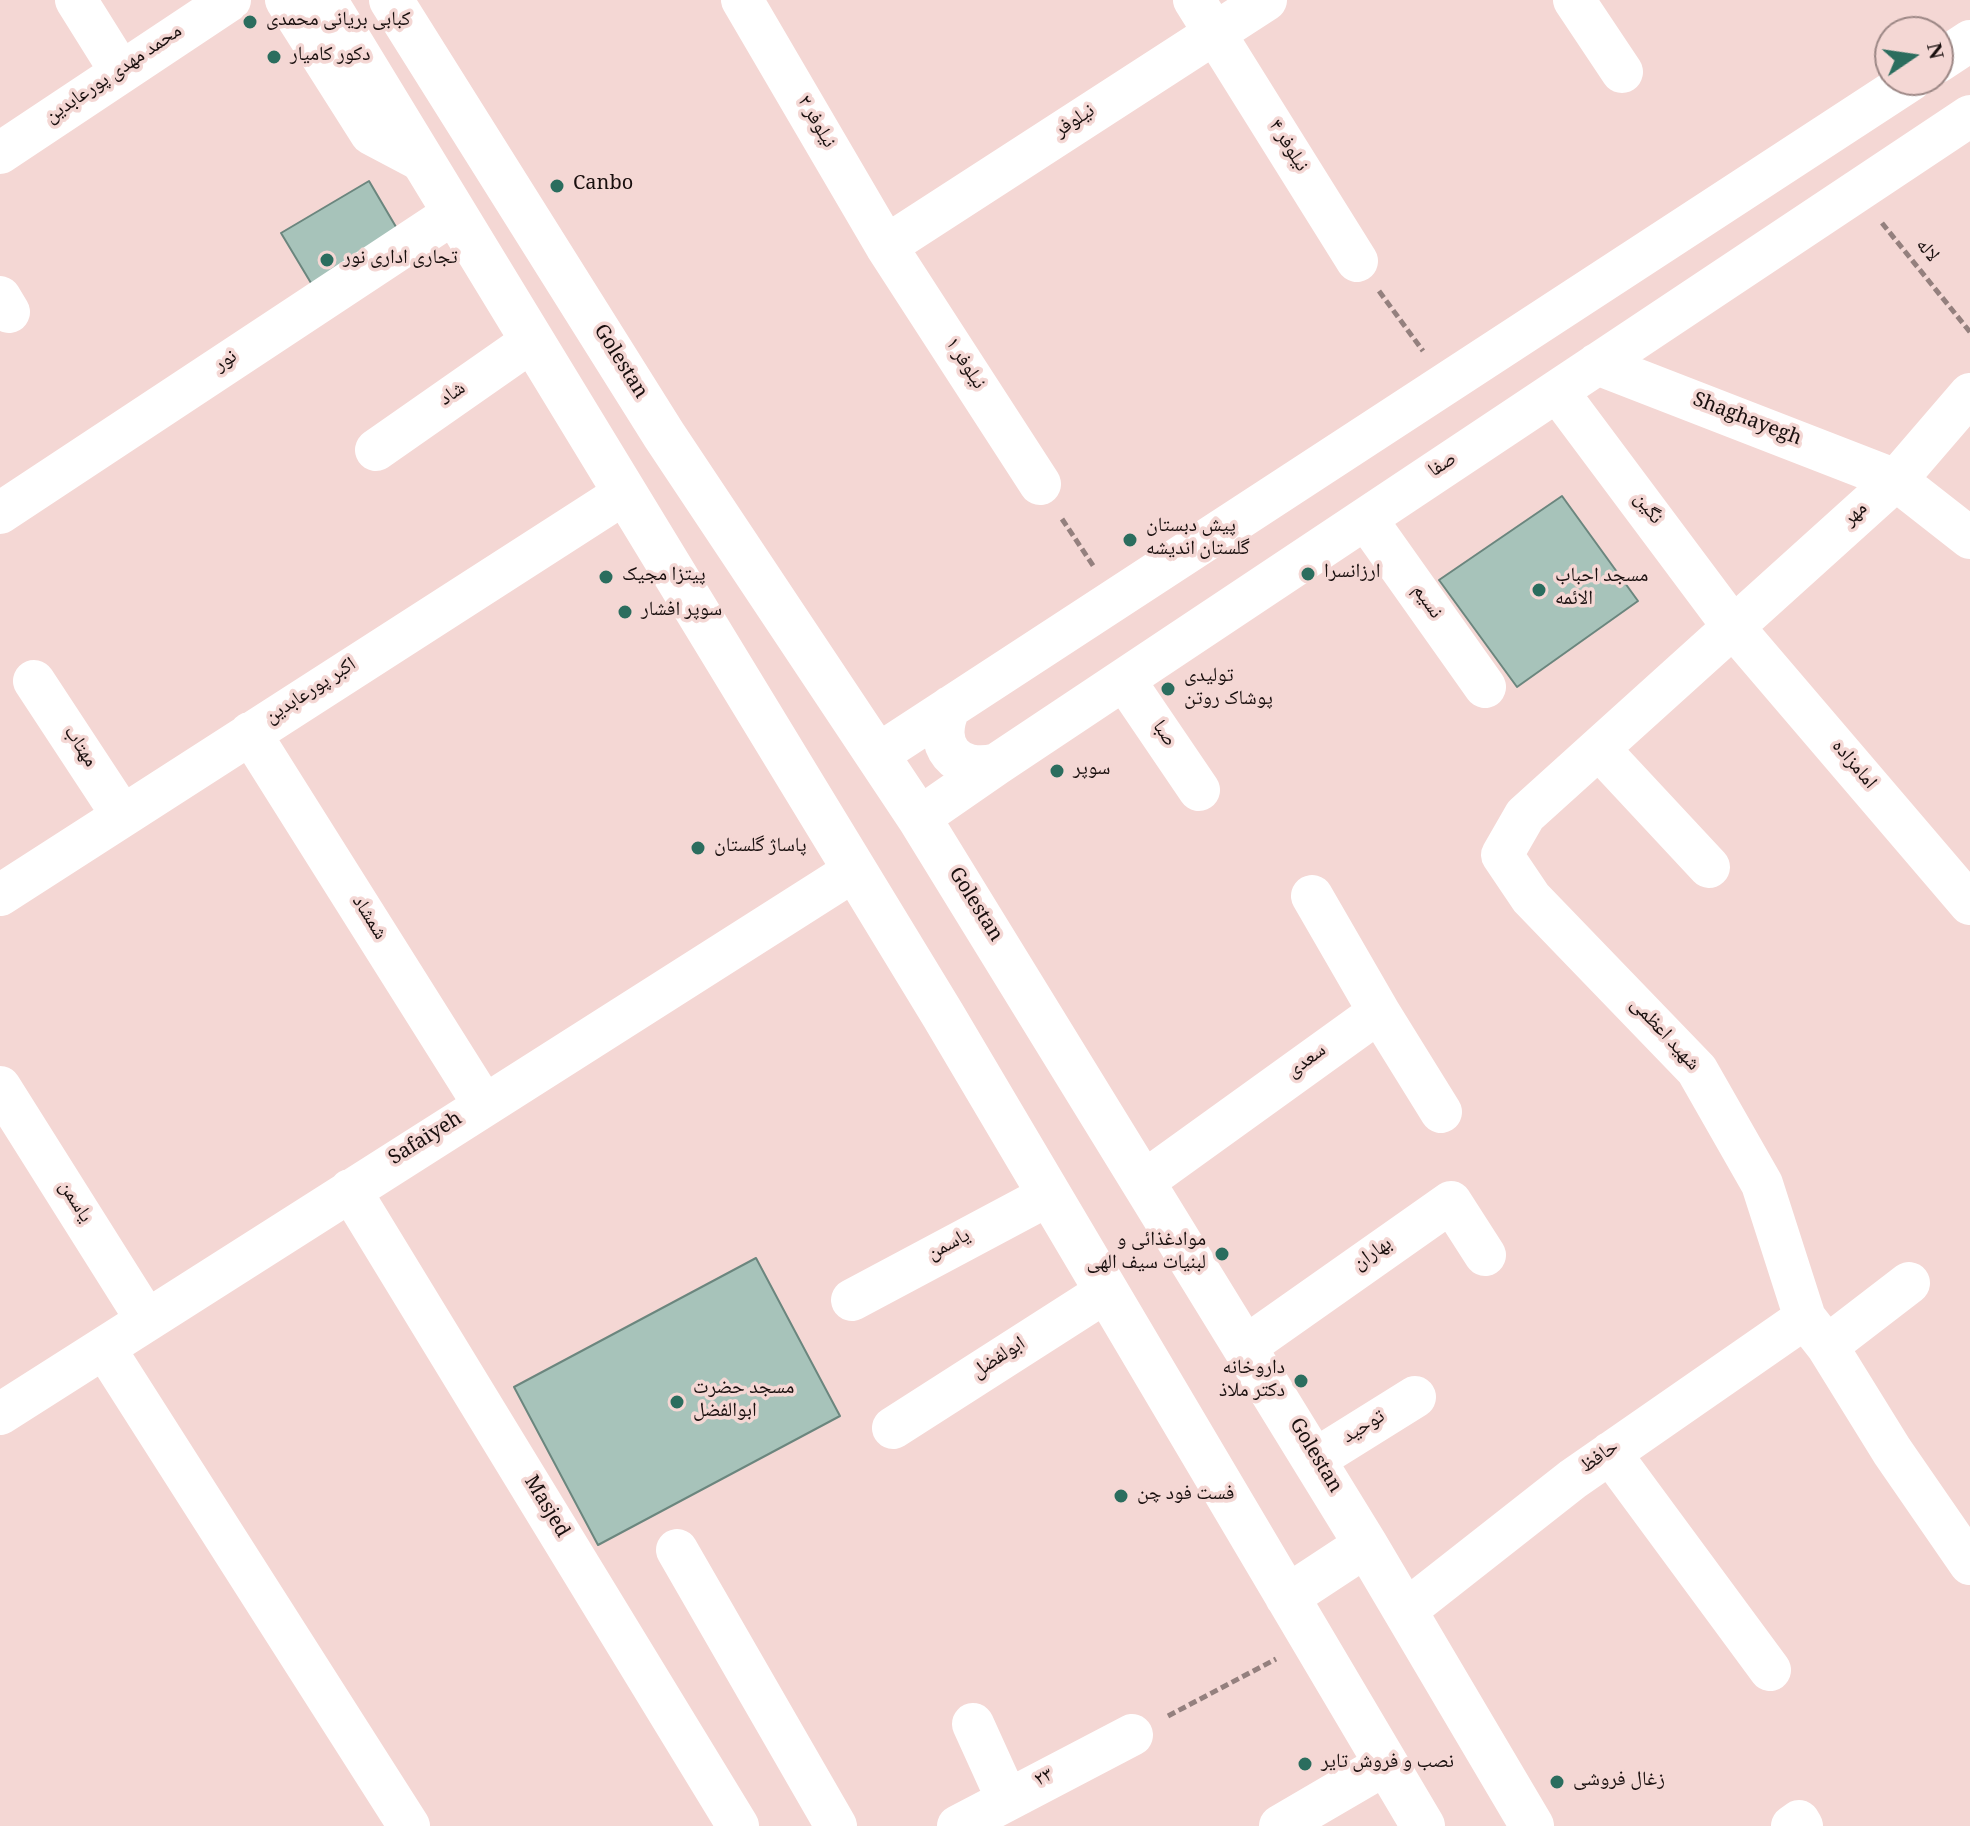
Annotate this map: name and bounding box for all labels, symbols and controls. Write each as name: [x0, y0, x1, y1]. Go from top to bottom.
place label: کبابی بریانی محمدی: [266, 10, 411, 34]
marker: کبابی بریانی محمدی: [241, 13, 259, 31]
north arrow: [1874, 16, 1954, 96]
street label: محمد مهدی پورعابدین: [42, 21, 188, 131]
text: N: [1922, 40, 1950, 61]
place label: دکور کامیار: [290, 45, 371, 69]
marker: دکور کامیار: [265, 48, 283, 66]
street label: نیلوفر ۲: [789, 92, 839, 154]
street label: نیلوفر: [1051, 101, 1101, 145]
street label: نیلوفر ۴: [1261, 117, 1311, 177]
place label: Canbo: [573, 174, 633, 198]
marker: Canbo: [548, 177, 566, 195]
street label: لاله: [1908, 235, 1942, 269]
place label: تجاری اداری نور: [343, 248, 458, 272]
marker: تجاری اداری نور: [318, 251, 336, 269]
street label: Golestan: [586, 321, 650, 405]
street label: نیلوفر ۱: [937, 335, 989, 395]
street label: نور: [211, 347, 243, 379]
street label: شاد: [436, 379, 472, 413]
street label: Shaghayegh: [1688, 390, 1804, 454]
street label: صفا: [1425, 449, 1463, 485]
street label: نگین: [1626, 489, 1666, 531]
street label: مهر: [1840, 499, 1874, 533]
place label: پیش دبستان گلستان اندیشه: [1146, 516, 1250, 563]
marker: پیش دبستان گلستان اندیشه: [1121, 531, 1139, 549]
place label: ارزانسرا: [1324, 562, 1381, 586]
place label: پیتزا مجیک: [622, 565, 706, 589]
marker: ارزانسرا: [1299, 565, 1317, 583]
place label: مسجد احباب الائمه: [1555, 566, 1648, 613]
marker: پیتزا مجیک: [597, 568, 615, 586]
street label: نسیم: [1405, 581, 1445, 625]
marker: مسجد احباب الائمه: [1530, 581, 1548, 599]
place label: سوپر افشار: [641, 600, 722, 624]
marker: سوپر افشار: [616, 603, 634, 621]
street label: اکبر پورعابدین: [262, 655, 362, 731]
place label: تولیدی پوشاک روتن: [1184, 666, 1273, 713]
marker: تولیدی پوشاک روتن: [1159, 680, 1177, 698]
street label: صبا: [1145, 717, 1179, 753]
street label: مهتاب: [56, 723, 100, 773]
street label: امامزاده: [1824, 736, 1880, 796]
place label: سوپر: [1073, 759, 1110, 783]
marker: سوپر: [1048, 762, 1066, 780]
place label: پاساژ گلستان: [714, 836, 807, 860]
marker: پاساژ گلستان: [689, 839, 707, 857]
street label: Golestan: [941, 864, 1005, 948]
street label: شمشاد: [344, 892, 390, 946]
street label: شهید اعظمی: [1623, 994, 1703, 1078]
street label: سعدی: [1283, 1041, 1333, 1085]
street label: Safaiyeh: [386, 1109, 468, 1173]
street label: یاسمن: [51, 1178, 95, 1228]
street label: یاسمن: [924, 1226, 976, 1268]
place label: موادغذائی و لبنیات سیف الهی: [1086, 1230, 1206, 1277]
street label: بهاران: [1350, 1234, 1398, 1278]
marker: موادغذائی و لبنیات سیف الهی: [1213, 1245, 1231, 1263]
street label: ابولفضل: [969, 1334, 1031, 1386]
place label: داروخانه دکتر ملاذ: [1219, 1358, 1285, 1405]
marker: داروخانه دکتر ملاذ: [1292, 1372, 1310, 1390]
place label: مسجد حضرت ابوالفضل: [693, 1378, 794, 1425]
marker: مسجد حضرت ابوالفضل: [668, 1393, 686, 1411]
street label: توحید: [1339, 1407, 1391, 1451]
street label: Golestan: [1281, 1415, 1345, 1499]
street label: حافظ: [1577, 1437, 1625, 1481]
street label: Masjed: [516, 1473, 572, 1543]
place label: فست فود چن: [1137, 1484, 1234, 1508]
marker: فست فود چن: [1112, 1487, 1130, 1505]
place label: نصب و فروش تایر: [1321, 1752, 1454, 1776]
marker: نصب و فروش تایر: [1296, 1755, 1314, 1773]
street label: ۲۳: [1032, 1765, 1058, 1795]
place label: زغال فروشی: [1573, 1770, 1665, 1794]
marker: زغال فروشی: [1548, 1773, 1566, 1791]

